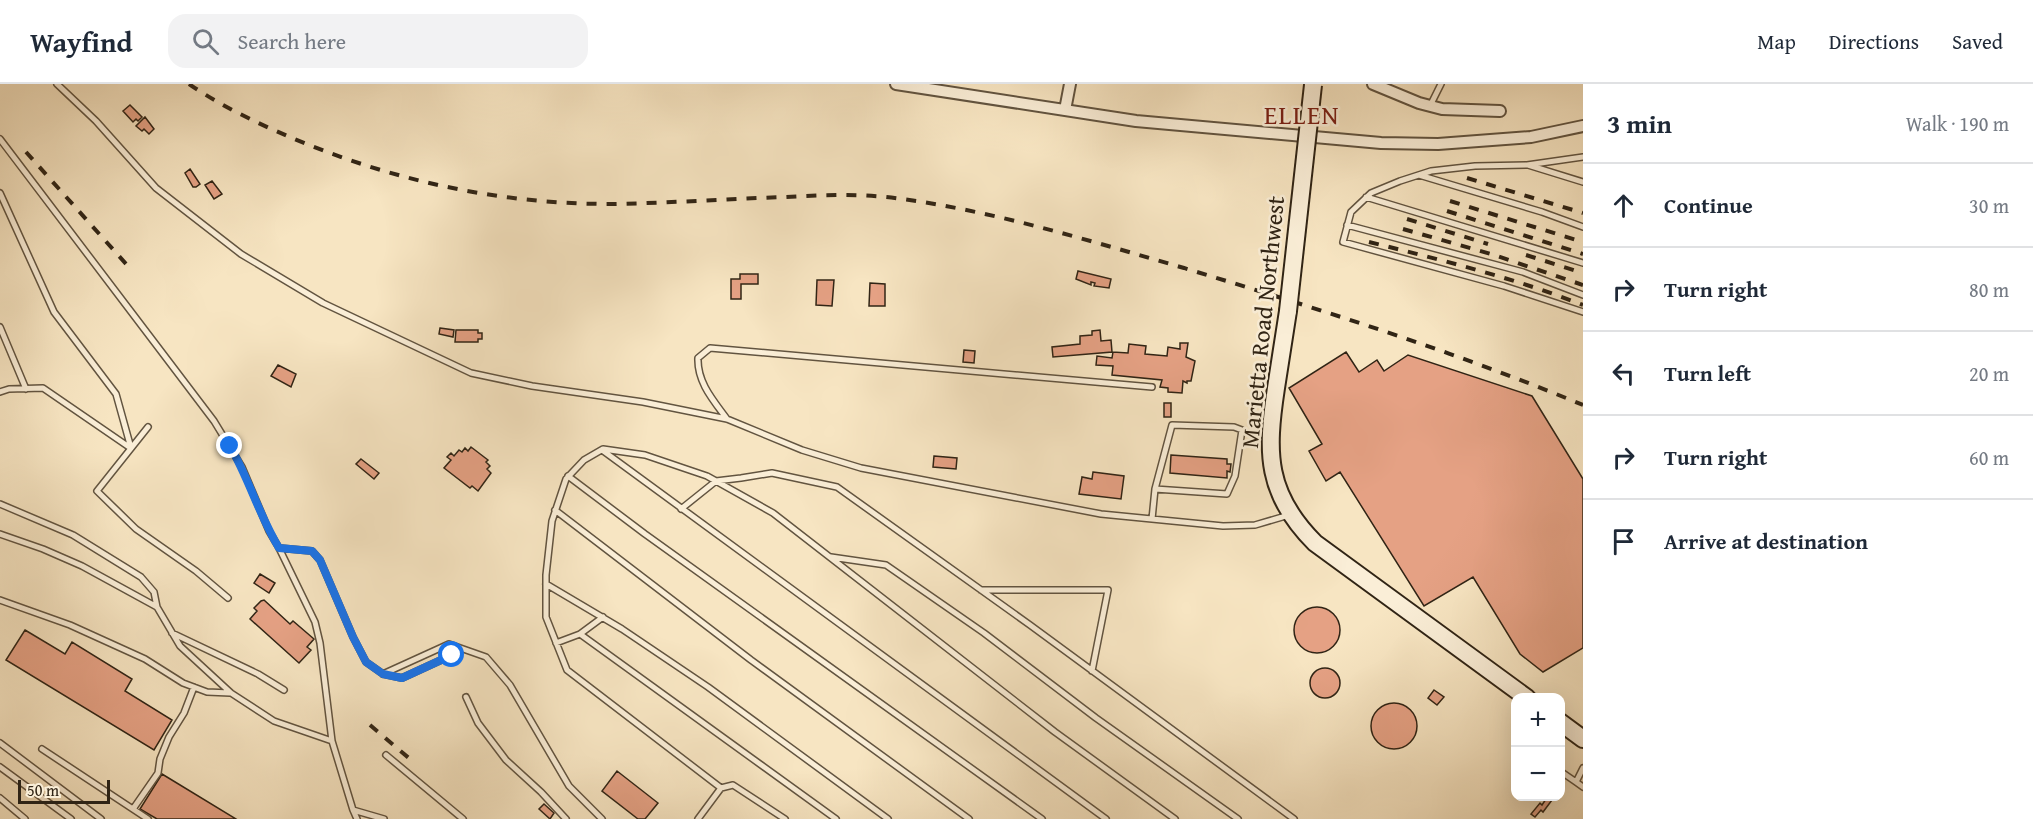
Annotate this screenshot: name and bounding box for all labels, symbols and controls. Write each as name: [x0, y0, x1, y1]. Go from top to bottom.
search box: [168, 14, 588, 68]
text: Wayfind: [30, 21, 132, 62]
icon: search: [189, 25, 222, 58]
text: Search here: [237, 25, 346, 57]
text: Map: [1757, 26, 1796, 57]
text: Directions: [1829, 26, 1919, 57]
text: Saved: [1952, 26, 2003, 57]
district label: ELLEN: [1264, 95, 1340, 134]
text: 3 min: [1607, 104, 1672, 143]
text: Walk · 190 m: [1906, 109, 2009, 138]
icon: ahead: [1607, 189, 1640, 222]
text: Continue: [1664, 189, 1753, 221]
text: 30 m: [1969, 191, 2009, 220]
street label: Marietta Road Northwest: [1232, 194, 1293, 450]
icon: right: [1607, 273, 1640, 306]
text: Turn right: [1664, 273, 1767, 305]
text: 80 m: [1969, 275, 2009, 304]
icon: left: [1607, 357, 1640, 390]
text: Turn left: [1664, 357, 1751, 389]
text: 20 m: [1969, 359, 2009, 388]
route end: [216, 432, 242, 458]
icon: right: [1607, 441, 1640, 474]
text: Turn right: [1664, 441, 1767, 473]
text: 60 m: [1969, 443, 2009, 472]
icon: arrive: [1607, 525, 1640, 558]
text: Arrive at destination: [1664, 525, 1868, 557]
route start: [438, 641, 464, 667]
map controls: [1511, 693, 1565, 801]
button: +: [1511, 693, 1565, 747]
button: −: [1511, 747, 1565, 801]
scale bar: [18, 777, 110, 804]
text: 50 m: [27, 778, 59, 802]

